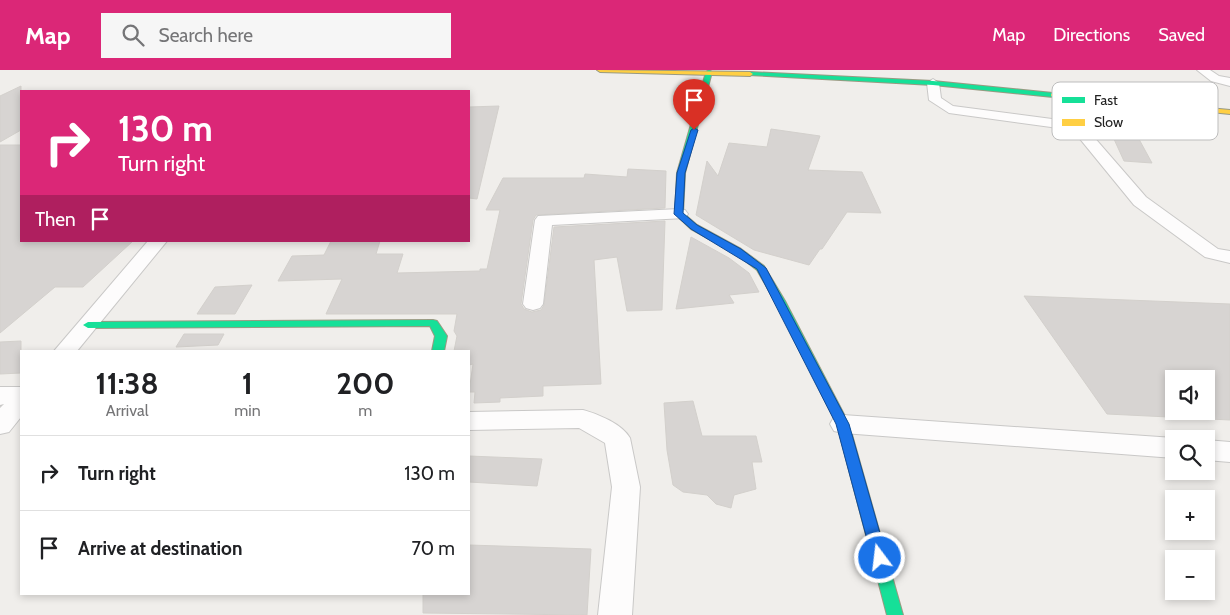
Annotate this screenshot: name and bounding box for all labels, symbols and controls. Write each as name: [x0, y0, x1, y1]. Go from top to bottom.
search box: [101, 13, 451, 58]
text: Map: [25, 21, 71, 50]
icon: search: [119, 21, 147, 49]
text: Search here: [159, 24, 253, 47]
text: Map: [992, 24, 1025, 46]
text: Directions: [1053, 24, 1130, 46]
text: Saved: [1158, 24, 1205, 46]
pin: [673, 79, 715, 130]
legend: [1052, 82, 1218, 140]
icon: arrive: [680, 86, 708, 114]
text: Fast: [1094, 91, 1118, 109]
text: 130 m: [118, 107, 213, 150]
icon: right: [35, 110, 100, 175]
text: Slow: [1094, 113, 1123, 131]
text: Turn right: [118, 150, 205, 177]
icon: arrive: [86, 205, 114, 233]
text: Then: [35, 208, 76, 231]
text: 11:38: [96, 365, 159, 402]
text: 1: [242, 365, 253, 402]
text: 200: [336, 365, 394, 402]
map controls: [1165, 370, 1215, 600]
button: sound: [1165, 370, 1215, 420]
text: Arrival: [106, 401, 148, 420]
text: min: [234, 401, 261, 420]
text: m: [358, 401, 372, 420]
button: search: [1165, 430, 1215, 480]
icon: right: [35, 459, 63, 487]
text: Turn right: [78, 462, 156, 485]
text: 130 m: [404, 462, 455, 485]
button: +: [1165, 490, 1215, 540]
position arrow: [853, 531, 905, 583]
icon: arrive: [35, 534, 63, 562]
text: Arrive at destination: [78, 537, 242, 560]
text: 70 m: [411, 537, 455, 560]
button: −: [1165, 550, 1215, 600]

